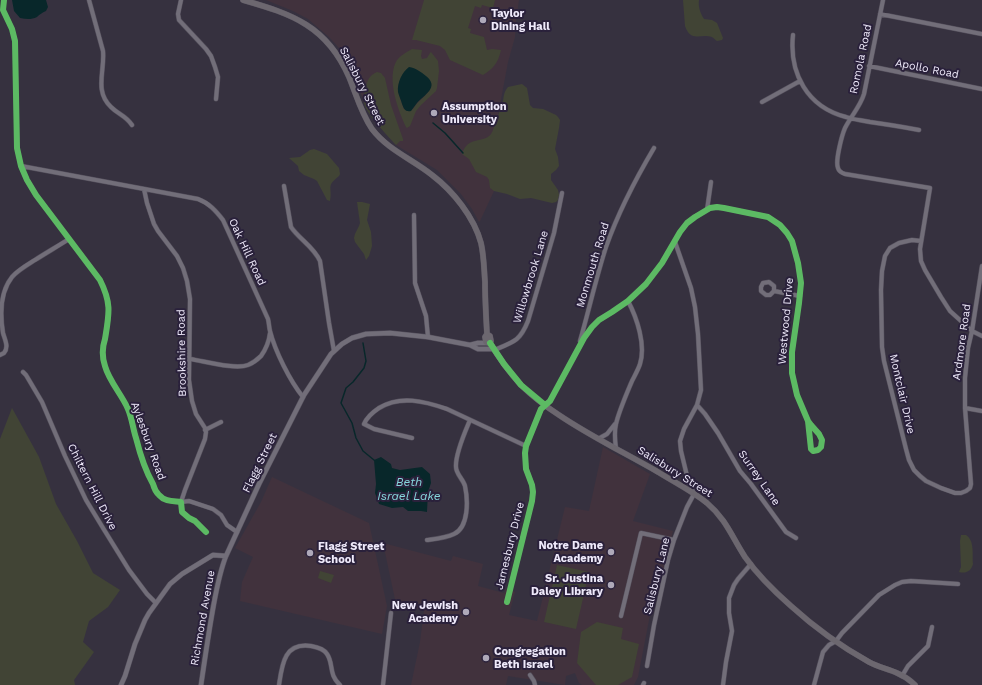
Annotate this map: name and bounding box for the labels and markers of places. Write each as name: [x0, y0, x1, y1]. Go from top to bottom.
place label: Taylor Dining Hall: [491, 7, 550, 33]
marker: Taylor Dining Hall: [478, 15, 488, 25]
place label: Assumption University: [442, 100, 507, 126]
marker: Assumption University: [429, 108, 439, 118]
place label: Notre Dame Academy: [538, 539, 603, 565]
place label: Flagg Street School: [318, 540, 384, 566]
marker: Notre Dame Academy: [606, 547, 616, 557]
marker: Flagg Street School: [305, 548, 315, 558]
place label: Sr. Justina Daley Library: [531, 572, 603, 598]
marker: Sr. Justina Daley Library: [606, 580, 616, 590]
place label: New Jewish Academy: [392, 599, 458, 625]
marker: New Jewish Academy: [461, 607, 471, 617]
place label: Congregation Beth Israel: [494, 645, 566, 671]
marker: Congregation Beth Israel: [481, 653, 491, 663]

